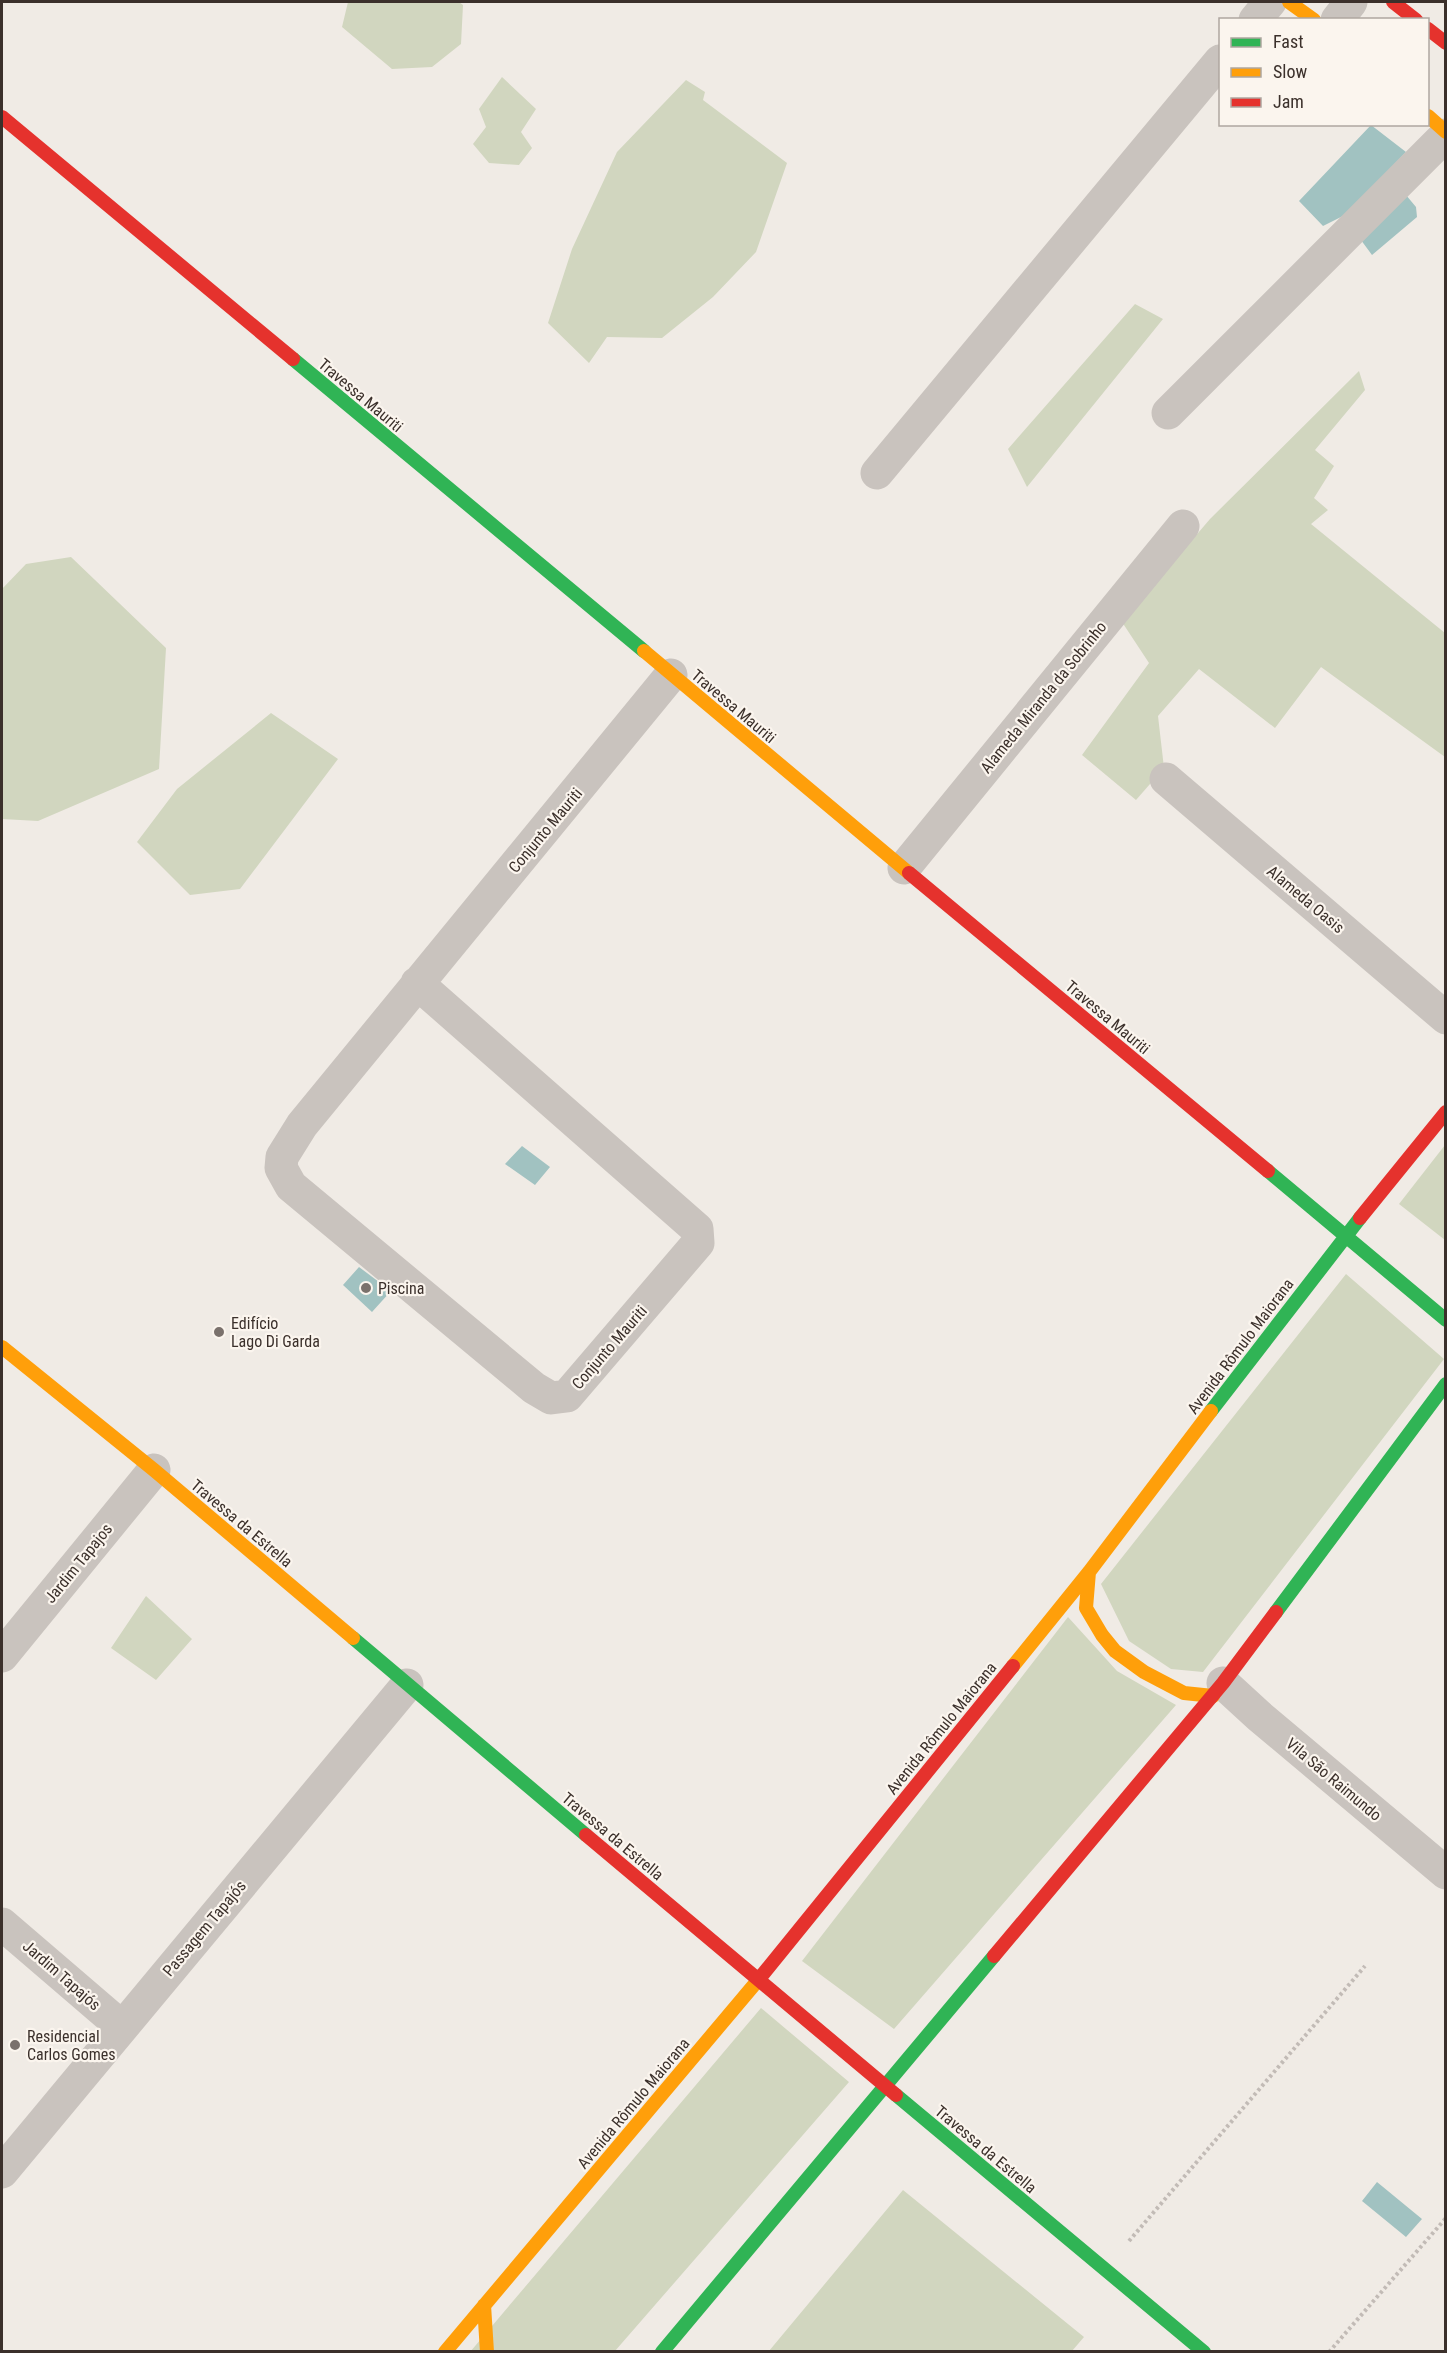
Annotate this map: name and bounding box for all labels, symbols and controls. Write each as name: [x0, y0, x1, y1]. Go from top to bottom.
legend: [1219, 18, 1429, 126]
text: Fast: [1273, 31, 1304, 52]
text: Slow: [1273, 61, 1308, 82]
text: Jam: [1273, 91, 1304, 112]
street label: Travessa Mauriti: [315, 355, 407, 436]
street label: Alameda Miranda da Sobrinho: [976, 618, 1111, 777]
street label: Travessa Mauriti: [688, 666, 780, 747]
street label: Conjunto Mauriti: [504, 784, 586, 877]
street label: Alameda Oasis: [1263, 862, 1348, 937]
street label: Travessa Mauriti: [1062, 977, 1154, 1058]
street label: Avenida Rômulo Maiorana: [1183, 1275, 1297, 1418]
place label: Piscina: [378, 1279, 424, 1298]
marker: Piscina: [359, 1281, 373, 1295]
street label: Conjunto Mauriti: [568, 1302, 651, 1393]
place label: Edifício Lago Di Garda: [231, 1314, 320, 1351]
marker: Edifício Lago Di Garda: [212, 1325, 226, 1339]
street label: Travessa da Estrella: [187, 1475, 296, 1571]
street label: Jardim Tapajos: [41, 1520, 116, 1607]
street label: Avenida Rômulo Maiorana: [882, 1658, 1001, 1798]
street label: Vila São Raimundo: [1282, 1734, 1385, 1825]
street label: Travessa da Estrella: [558, 1788, 667, 1884]
street label: Passagem Tapajós: [159, 1877, 250, 1980]
street label: Jardim Tapajós: [19, 1936, 104, 2014]
place label: Residencial Carlos Gomes: [27, 2027, 116, 2064]
street label: Avenida Rômulo Maiorana: [573, 2034, 694, 2172]
marker: Residencial Carlos Gomes: [8, 2038, 22, 2052]
street label: Travessa da Estrella: [931, 2101, 1040, 2197]

